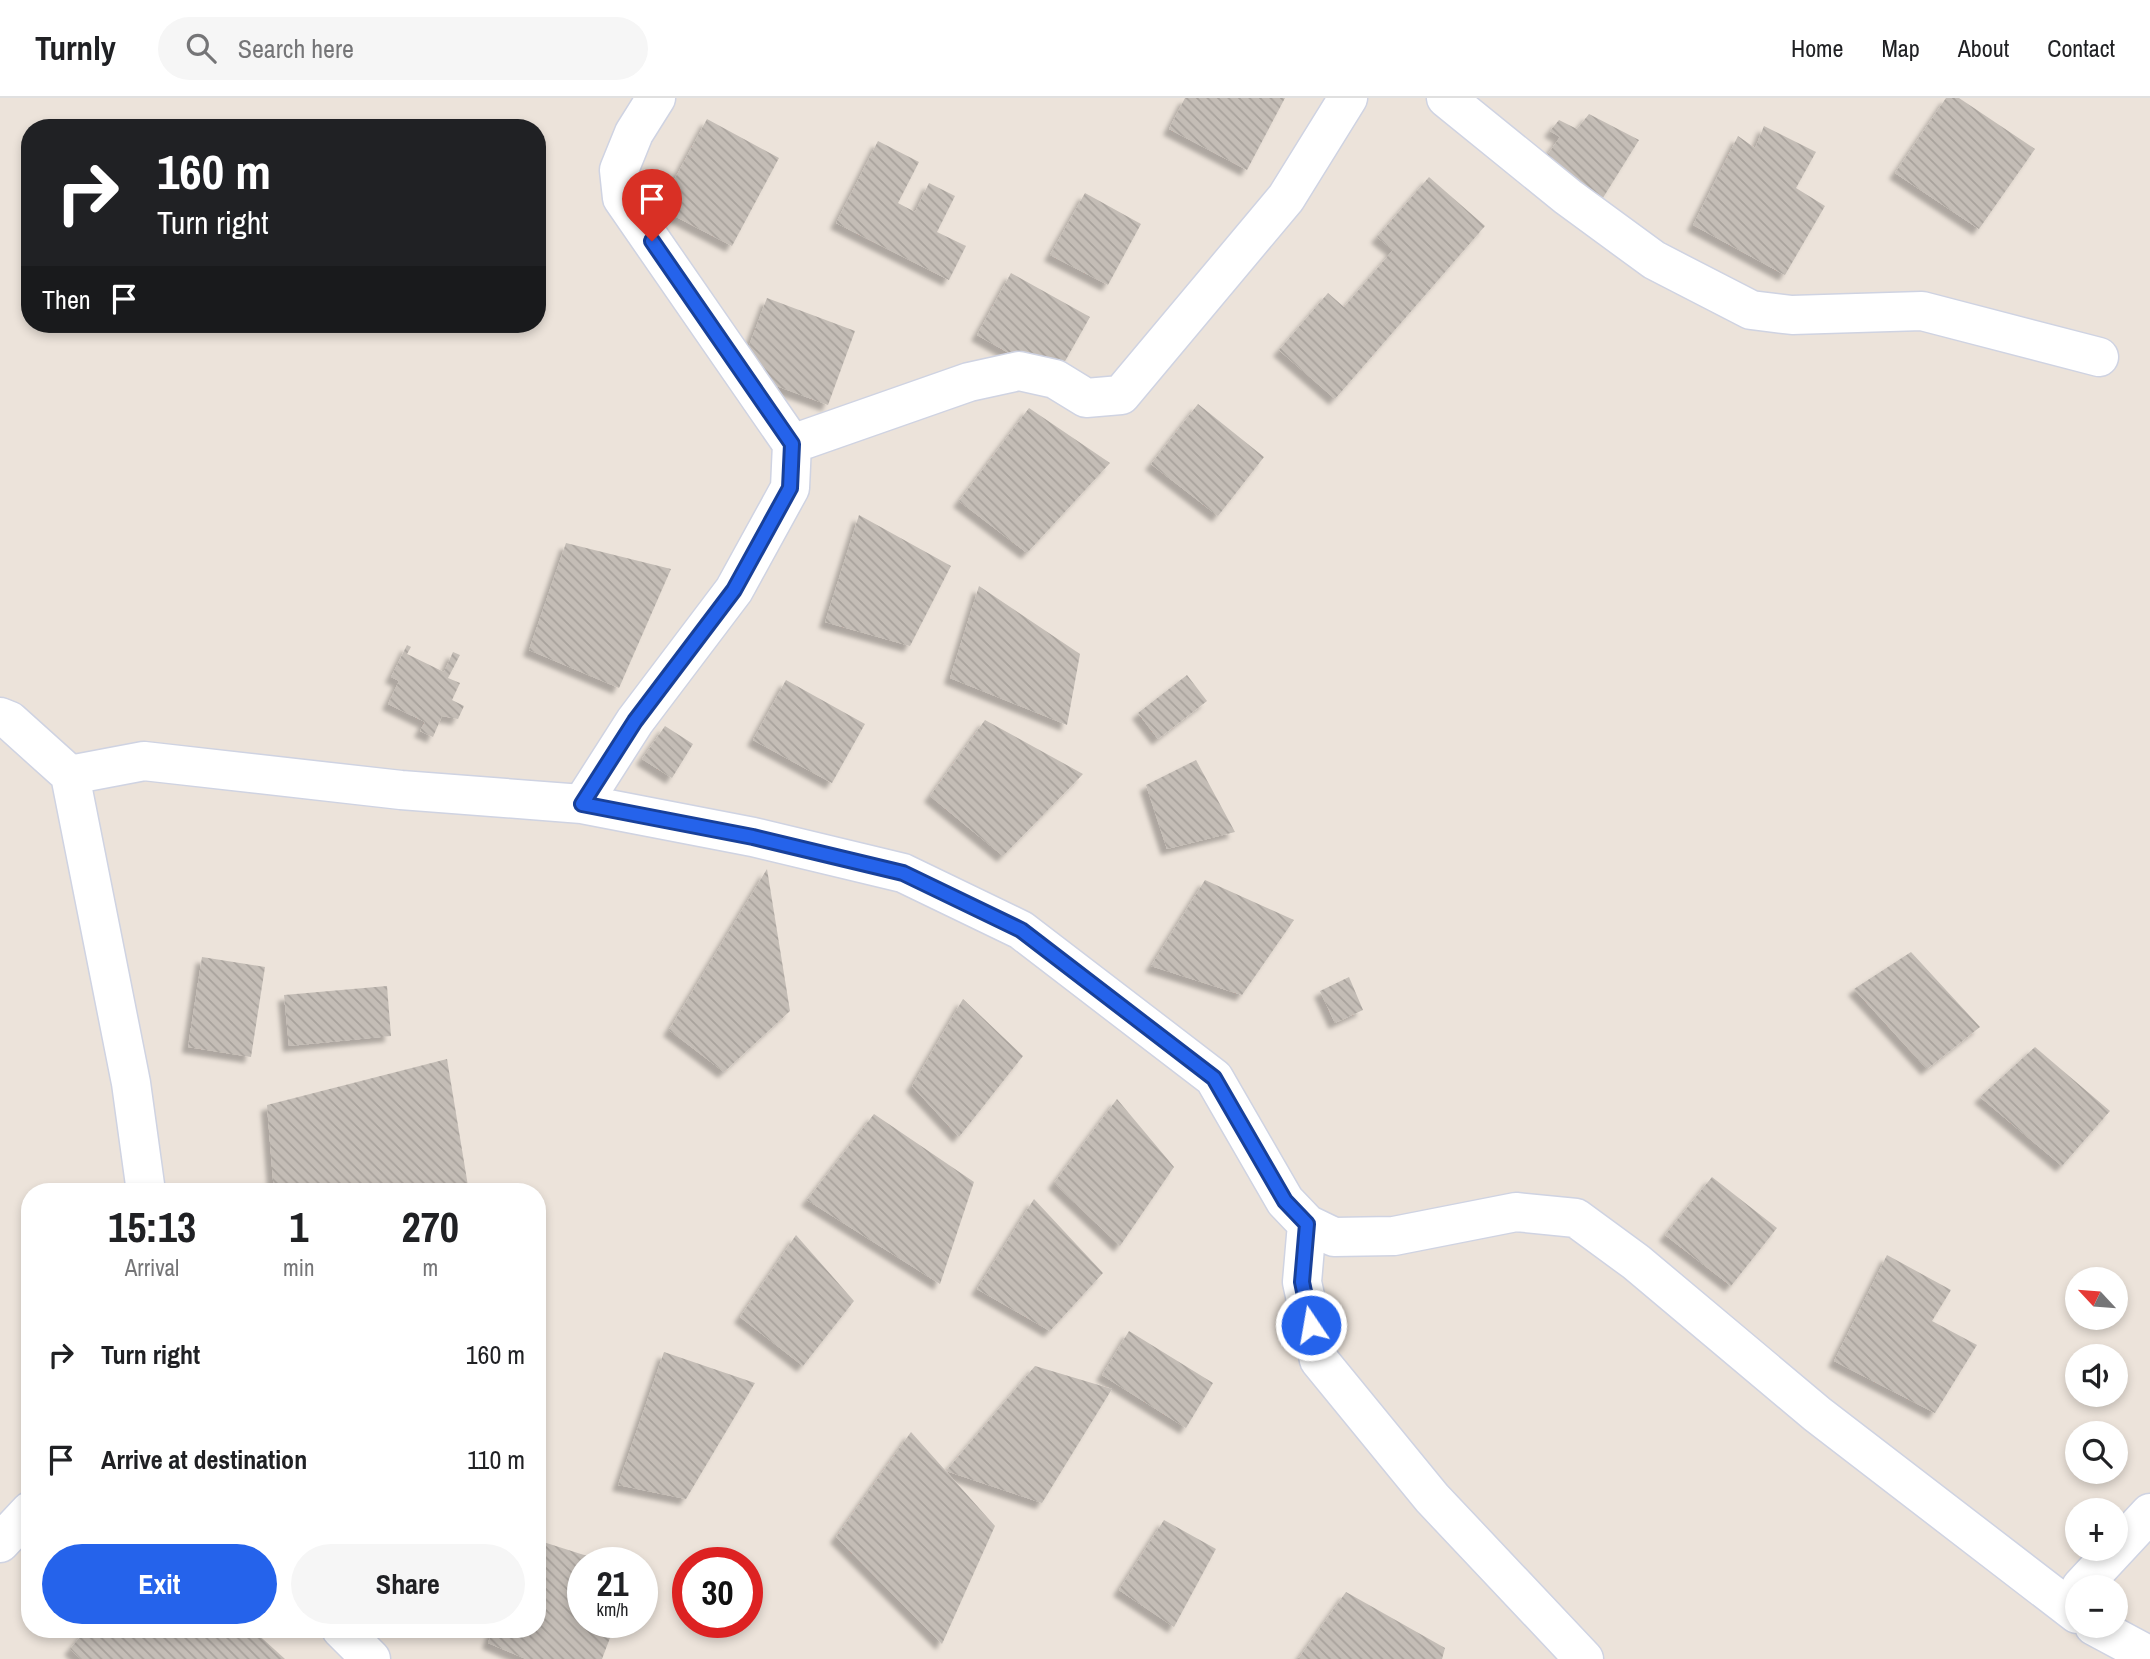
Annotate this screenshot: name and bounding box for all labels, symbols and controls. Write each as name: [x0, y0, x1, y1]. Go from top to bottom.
search box: [158, 17, 648, 80]
text: Turnly: [35, 26, 116, 70]
icon: search: [182, 29, 220, 67]
text: Search here: [238, 31, 354, 66]
text: Home: [1791, 32, 1843, 64]
text: Map: [1881, 32, 1920, 64]
text: About: [1958, 32, 2009, 64]
text: Contact: [2047, 32, 2115, 64]
text: 160 m: [157, 138, 271, 204]
icon: right: [42, 147, 133, 238]
pin: [622, 169, 682, 241]
icon: arrive: [633, 180, 671, 218]
text: Turn right: [157, 201, 269, 244]
icon: arrive: [105, 280, 143, 318]
text: Then: [42, 282, 91, 317]
text: 15:13: [108, 1199, 196, 1255]
text: 1: [289, 1199, 308, 1255]
text: 270: [402, 1199, 459, 1255]
text: Arrival: [125, 1252, 179, 1283]
text: min: [283, 1252, 315, 1283]
text: m: [422, 1252, 438, 1283]
north arrow: [2065, 1267, 2128, 1330]
map controls: [2065, 1267, 2128, 1638]
position arrow: [1274, 1288, 1348, 1362]
icon: right: [42, 1336, 80, 1374]
text: Turn right: [101, 1337, 200, 1372]
text: 160 m: [466, 1337, 525, 1372]
button: sound: [2065, 1344, 2128, 1407]
button: search: [2065, 1421, 2128, 1484]
icon: arrive: [42, 1441, 80, 1479]
text: Arrive at destination: [101, 1442, 307, 1477]
text: 110 m: [467, 1442, 525, 1477]
button: +: [2065, 1498, 2128, 1561]
button: Exit: [42, 1544, 277, 1624]
button: Share: [291, 1544, 525, 1624]
speed limit sign: 30: [672, 1547, 763, 1638]
text: 21: [597, 1560, 628, 1607]
button: −: [2065, 1575, 2128, 1638]
text: km/h: [597, 1597, 629, 1622]

